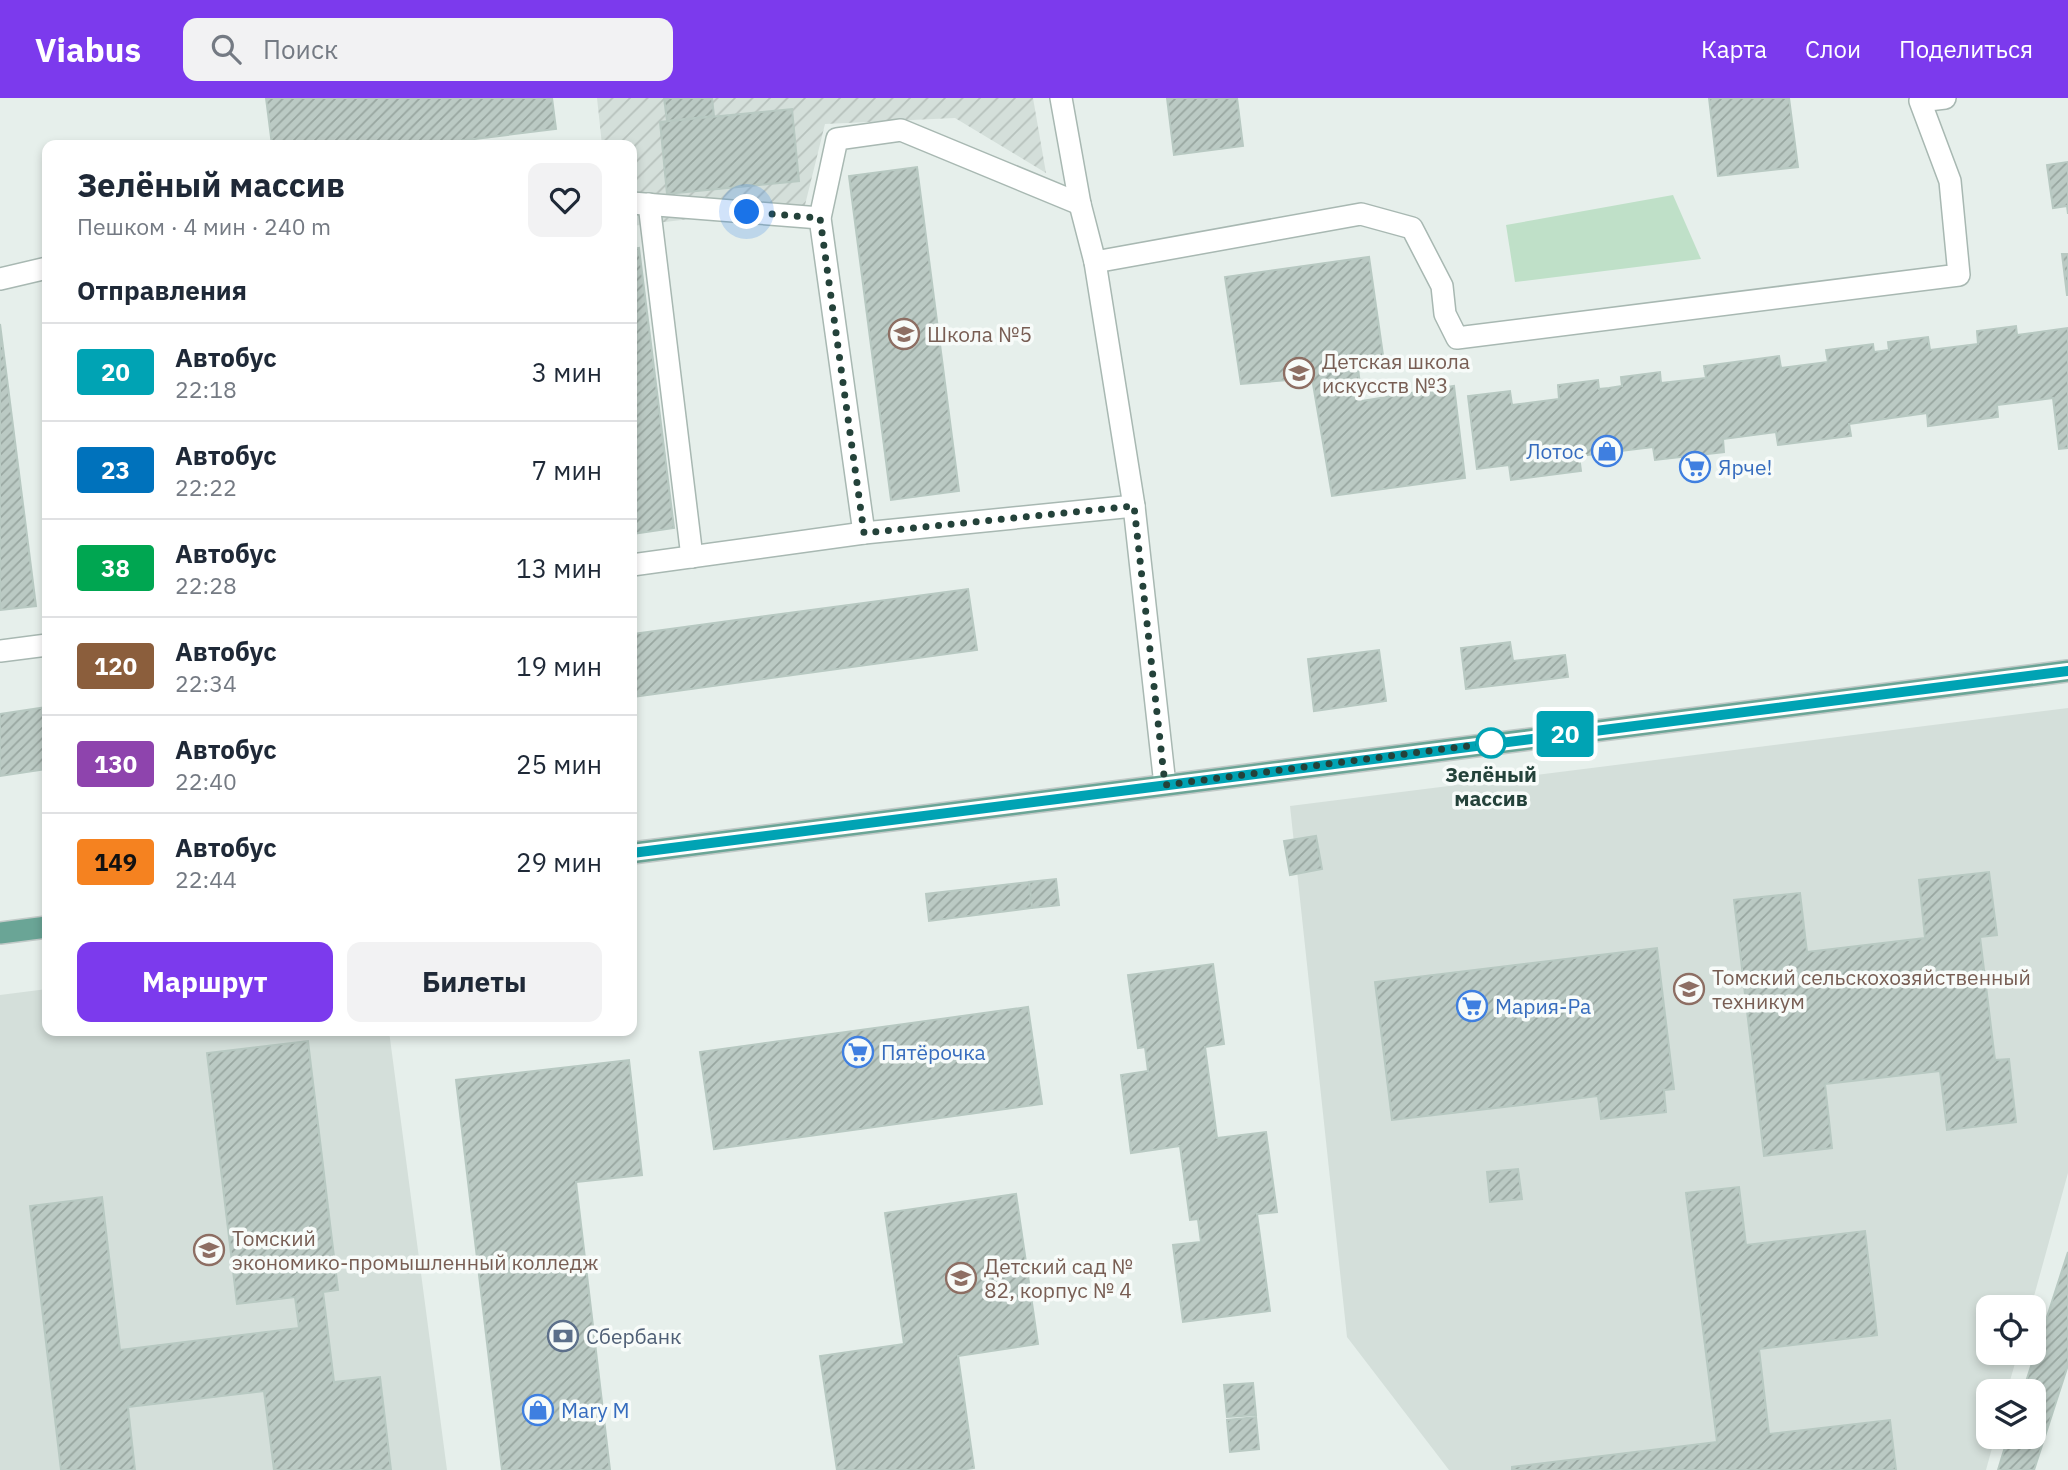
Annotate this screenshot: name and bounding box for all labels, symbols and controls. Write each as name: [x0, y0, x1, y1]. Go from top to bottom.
search box: [183, 18, 673, 81]
text: Viabus: [35, 28, 141, 71]
icon: search: [207, 30, 245, 68]
text: Поиск: [263, 32, 338, 66]
text: Карта: [1701, 33, 1767, 65]
text: Слои: [1805, 33, 1861, 65]
text: Поделиться: [1899, 33, 2033, 65]
text: Зелёный массив: [77, 163, 345, 206]
button: heart: [528, 163, 602, 237]
your location: [729, 194, 764, 229]
text: Пешком · 4 мин · 240 m: [77, 211, 331, 241]
text: Отправления: [77, 273, 247, 307]
school or university icon: Школа №5: [887, 317, 921, 351]
place label: Школа №5: [927, 320, 1032, 348]
text: Автобус: [175, 340, 277, 374]
place label: Детская школа искусств №3: [1322, 347, 1470, 399]
text: 3 мин: [532, 355, 602, 389]
text: 20: [101, 356, 130, 388]
school or university icon: Детская школа искусств №3: [1282, 356, 1316, 390]
text: 22:18: [175, 374, 237, 404]
shop icon: Лотос: [1590, 434, 1624, 468]
place label: Лотос: [1526, 437, 1584, 465]
text: Автобус: [175, 438, 277, 472]
supermarket icon: Ярче!: [1678, 450, 1712, 484]
text: 7 мин: [532, 453, 602, 487]
place label: Ярче!: [1718, 453, 1772, 481]
text: 23: [101, 454, 130, 486]
text: 22:22: [175, 472, 237, 502]
text: Автобус: [175, 536, 277, 570]
text: 13 мин: [516, 551, 602, 585]
text: 38: [101, 552, 130, 584]
text: 22:28: [175, 570, 237, 600]
text: Автобус: [175, 634, 277, 668]
text: 19 мин: [516, 649, 602, 683]
text: 120: [94, 650, 137, 682]
text: 22:34: [175, 668, 237, 698]
line badge: 20: [1534, 711, 1596, 757]
text: 20: [1551, 718, 1579, 750]
marker: Зелёный массив: [1476, 728, 1506, 758]
text: Автобус: [175, 732, 277, 766]
text: 25 мин: [516, 747, 602, 781]
text: 130: [94, 748, 137, 780]
place label: Зелёный массив: [1445, 760, 1537, 812]
text: 22:40: [175, 766, 237, 796]
text: Автобус: [175, 830, 277, 864]
text: 29 мин: [516, 845, 602, 879]
text: 149: [94, 846, 137, 878]
text: 22:44: [175, 864, 237, 894]
button: Маршрут: [77, 942, 333, 1022]
button: Билеты: [347, 942, 602, 1022]
place label: Томский сельскохозяйственный техникум: [1712, 963, 2031, 1015]
school or university icon: Томский сельскохозяйственный техникум: [1672, 972, 1706, 1006]
supermarket icon: Мария-Ра: [1455, 989, 1489, 1023]
place label: Мария-Ра: [1495, 992, 1591, 1020]
supermarket icon: Пятёрочка: [841, 1035, 875, 1069]
place label: Пятёрочка: [881, 1038, 986, 1066]
place label: Томский экономико-промышленный колледж: [232, 1224, 598, 1276]
school or university icon: Томский экономико-промышленный колледж: [192, 1233, 226, 1267]
place label: Детский сад № 82, корпус № 4: [984, 1252, 1133, 1304]
school or university icon: Детский сад № 82, корпус № 4: [944, 1261, 978, 1295]
map controls: [1976, 1295, 2046, 1449]
button: locate: [1976, 1295, 2046, 1365]
bank icon: Сбербанк: [546, 1319, 580, 1353]
place label: Сбербанк: [586, 1322, 682, 1350]
button: layers: [1976, 1379, 2046, 1449]
shop icon: Mary M: [521, 1393, 555, 1427]
place label: Mary M: [561, 1396, 630, 1424]

